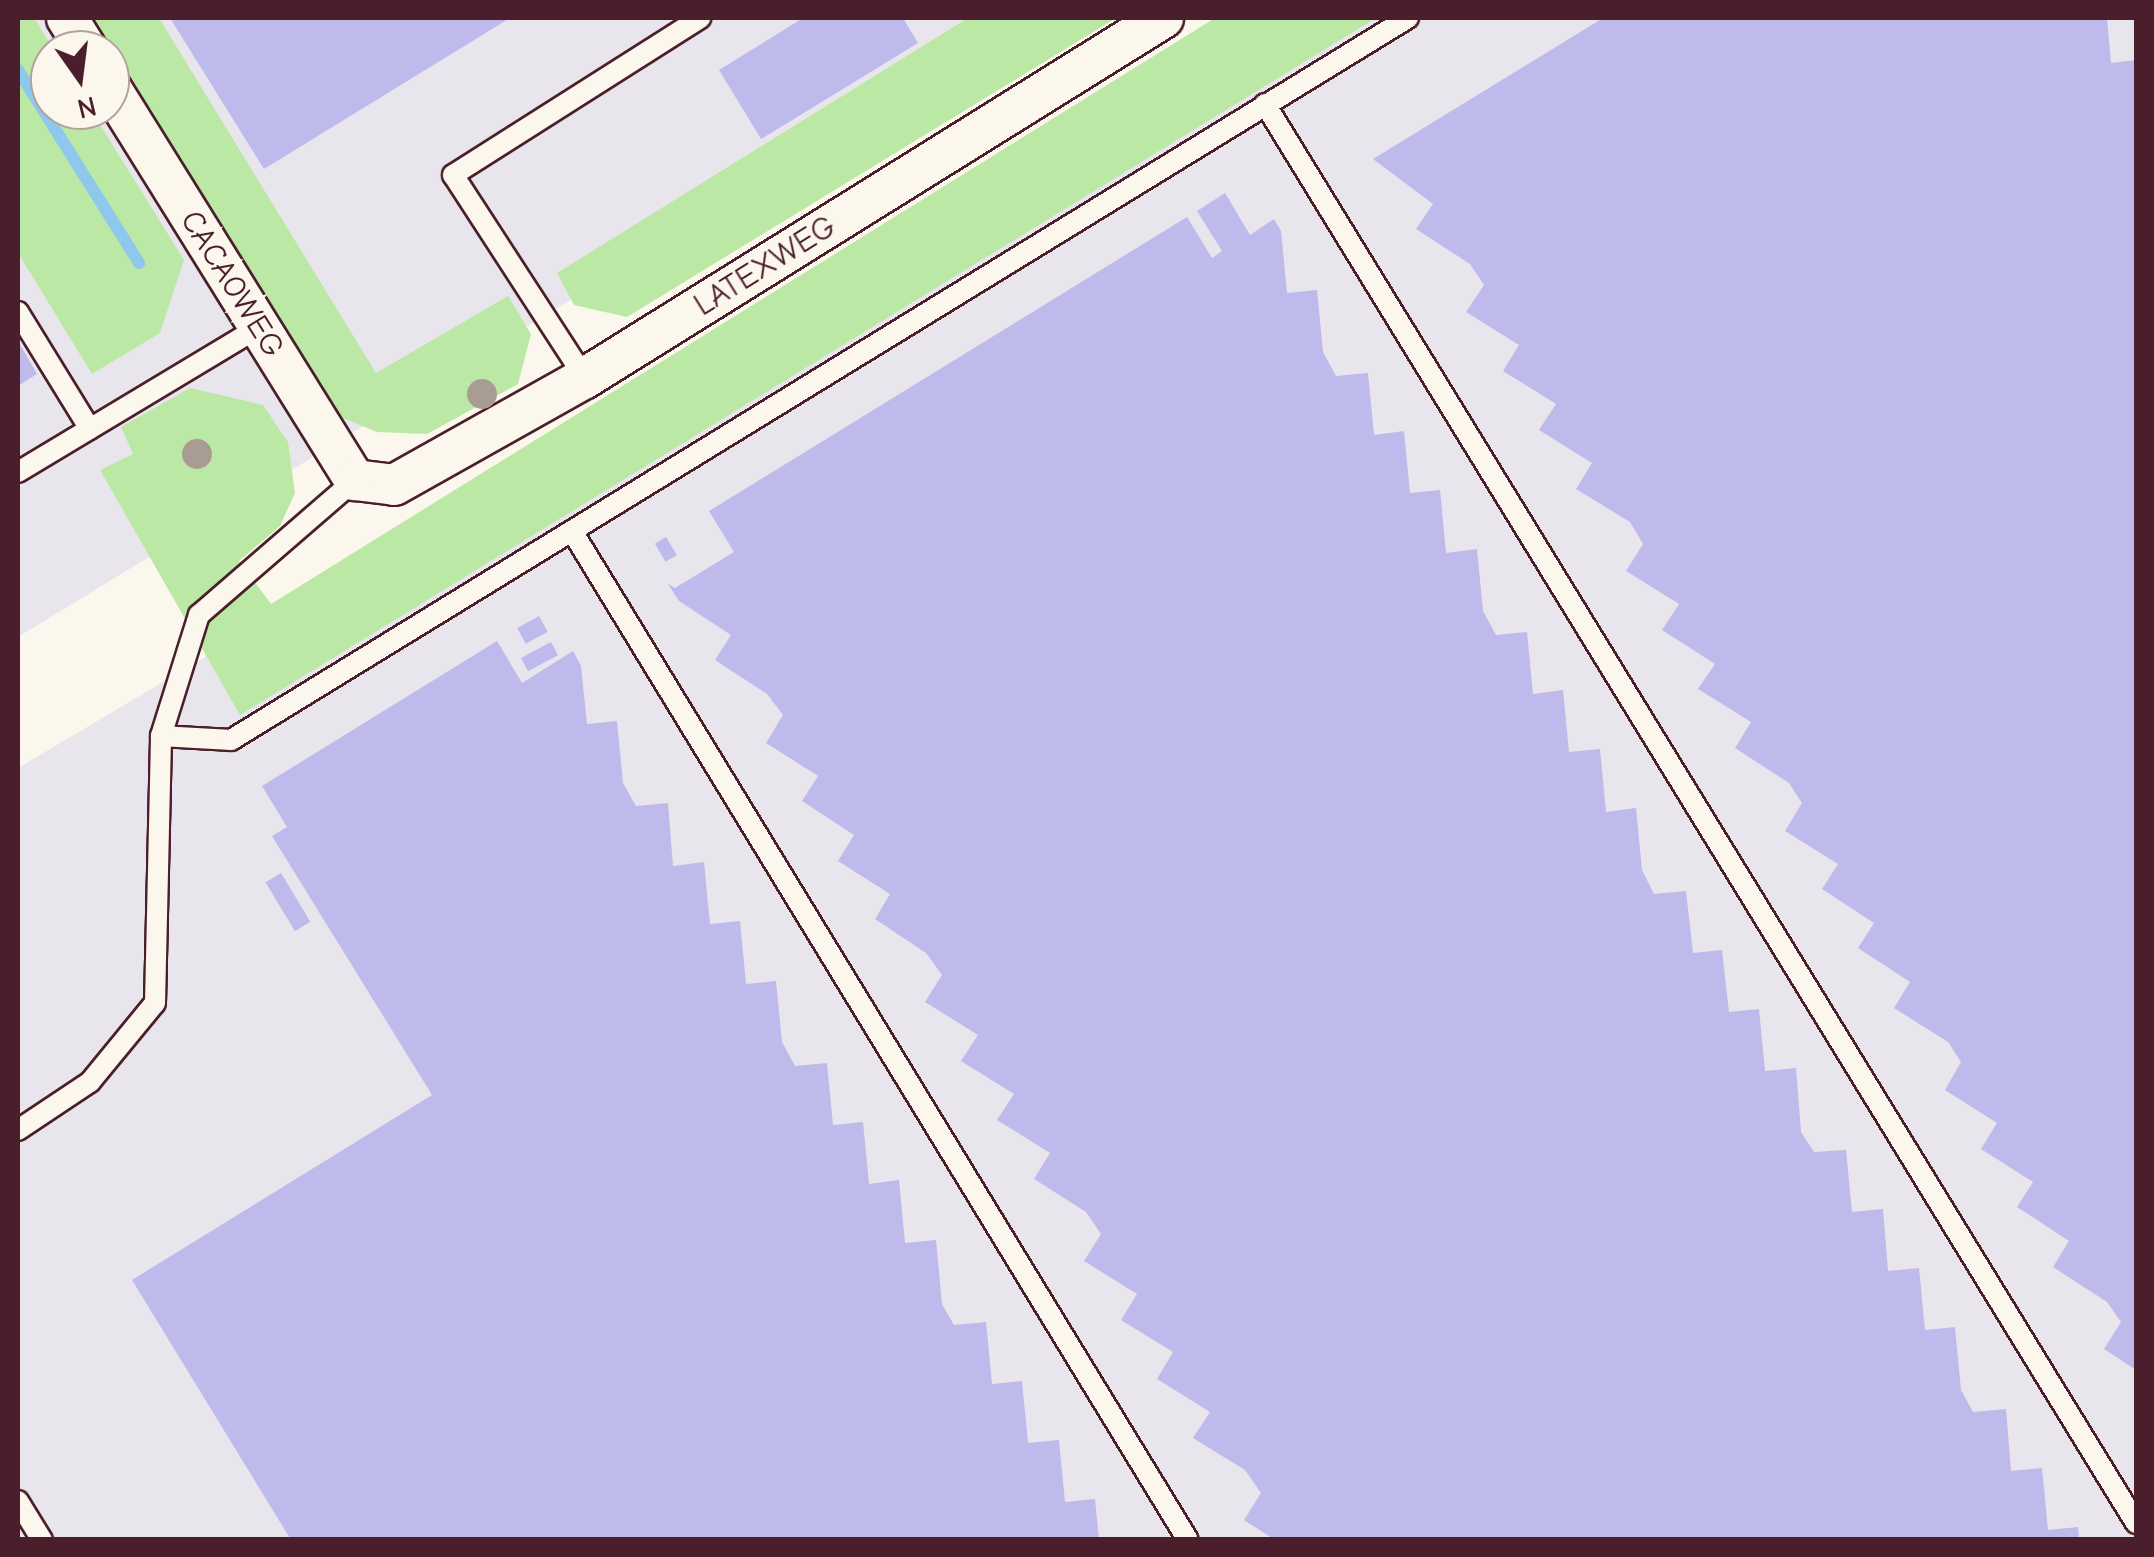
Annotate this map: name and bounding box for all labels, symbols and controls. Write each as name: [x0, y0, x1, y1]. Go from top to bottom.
north arrow: [30, 30, 130, 130]
text: N: [74, 89, 100, 125]
street label: CACAOWEG: [172, 204, 292, 364]
street label: LATEXWEG: [687, 207, 843, 325]

